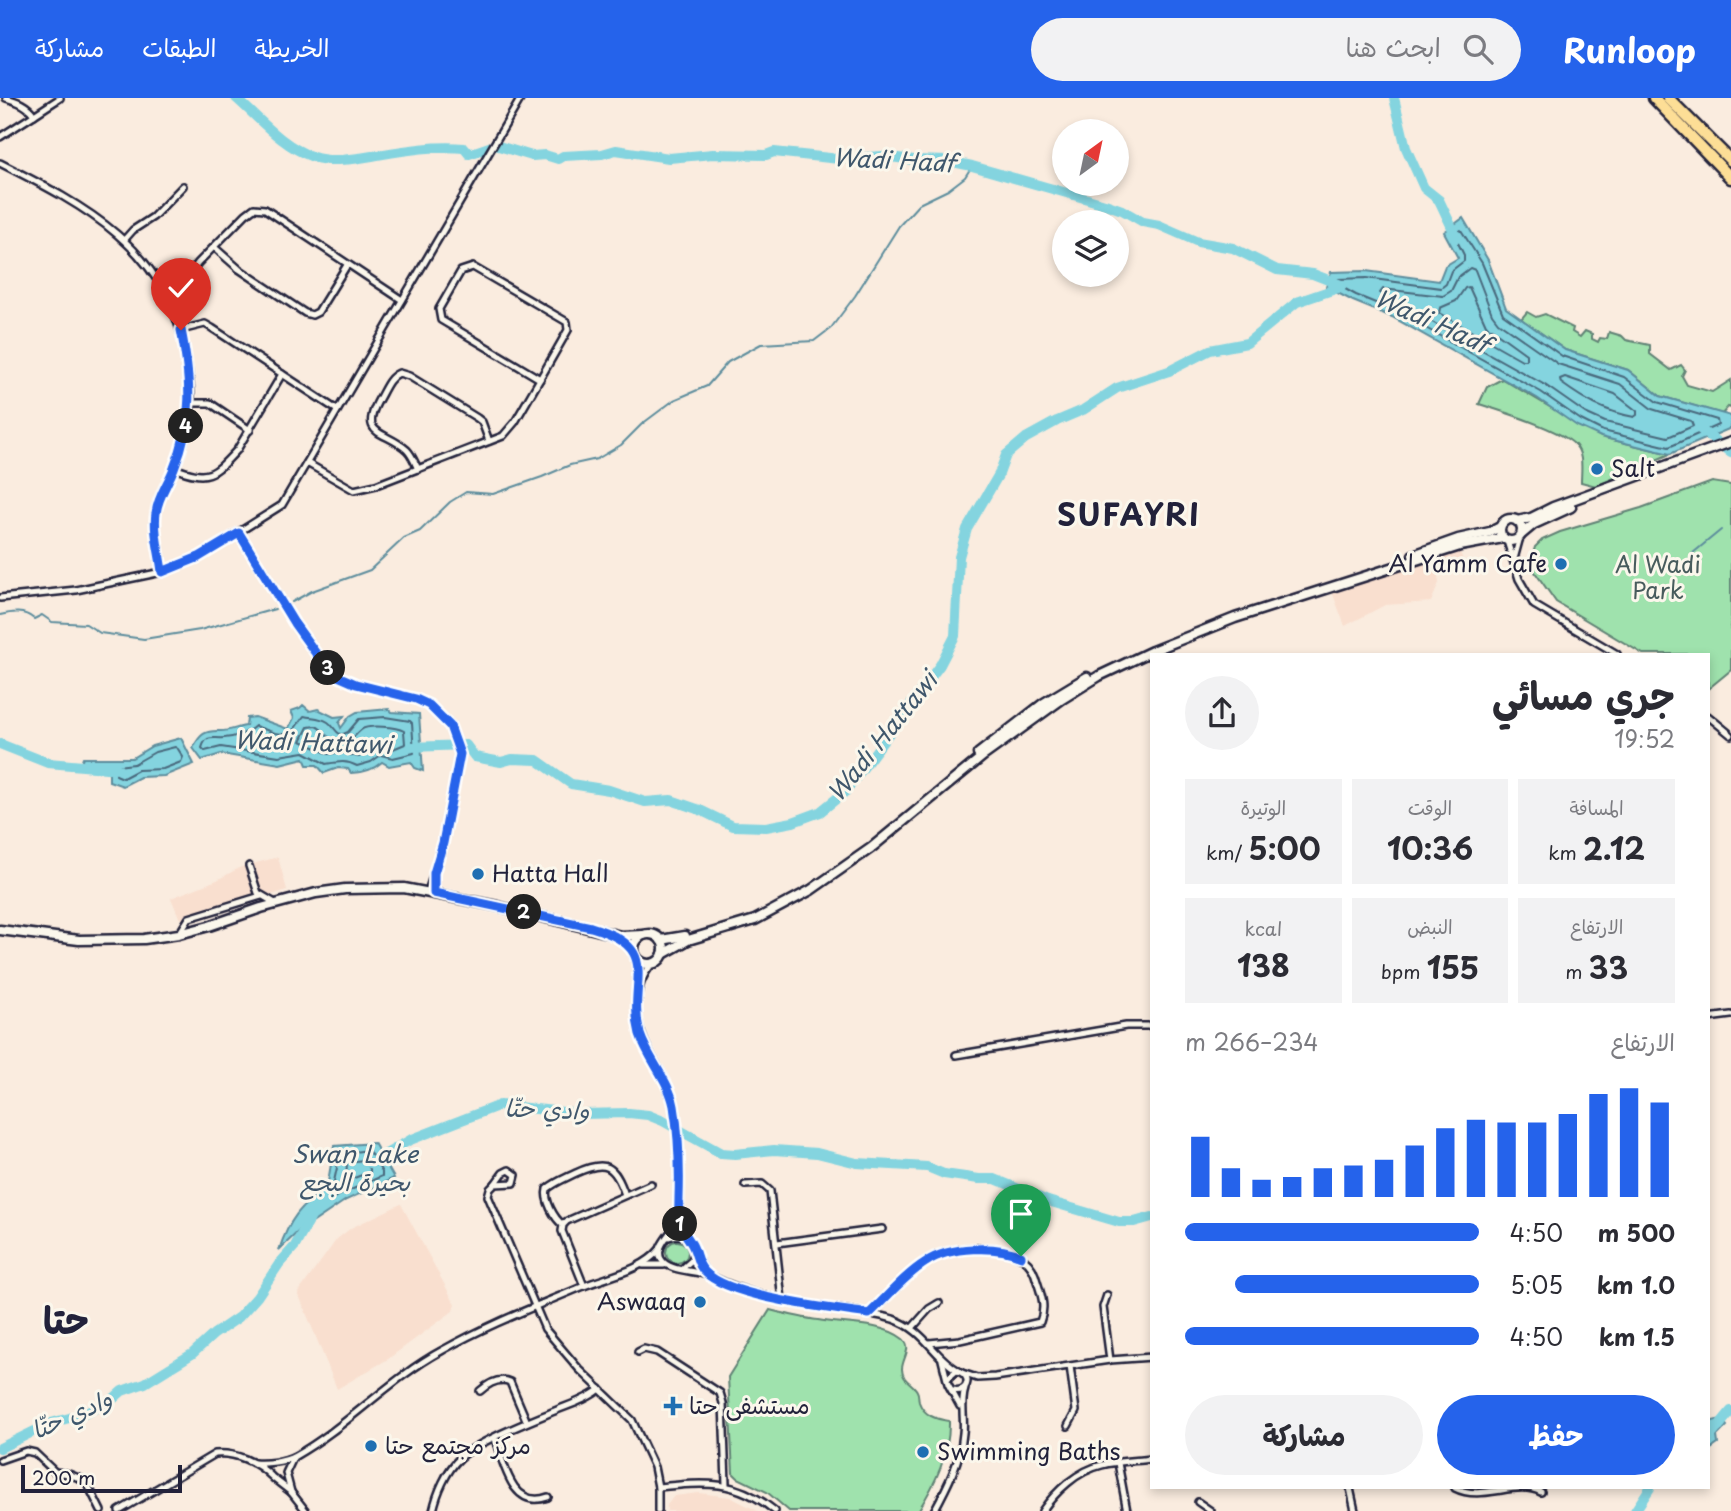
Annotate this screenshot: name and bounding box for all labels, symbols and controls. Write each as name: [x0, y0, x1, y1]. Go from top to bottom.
search box: [1031, 18, 1521, 81]
text: Runloop: [1563, 24, 1696, 74]
text: ابحث هنا: [1346, 27, 1441, 66]
text: مشاركة: [35, 29, 104, 65]
text: الطبقات: [142, 29, 217, 65]
text: الخريطة: [255, 29, 329, 65]
icon: search: [1459, 30, 1497, 68]
north arrow: [1052, 119, 1129, 196]
map controls: [1052, 119, 1129, 287]
water label: Wadi Hadf: [832, 138, 962, 180]
button: layers: [1052, 210, 1129, 287]
pin: [151, 258, 211, 330]
icon: check: [162, 269, 200, 307]
water label: Wadi Hadf: [1370, 279, 1502, 364]
pin: 4: [168, 408, 204, 444]
text: 4: [179, 411, 192, 439]
place label: Salt: [1611, 450, 1655, 485]
marker: Salt: [1589, 461, 1605, 477]
district label: SUFAYRI: [1057, 491, 1201, 536]
place label: Al Yamm Cafe: [1389, 545, 1547, 580]
park label: Al Wadi Park: [1615, 546, 1701, 607]
marker: Al Yamm Cafe: [1553, 556, 1569, 572]
pin: 3: [310, 650, 346, 686]
text: 3: [321, 653, 334, 681]
water label: Wadi Hattawi: [818, 661, 947, 808]
text: جري مسائي: [1492, 666, 1675, 723]
button: share: [1185, 676, 1259, 750]
water label: Wadi Hattawi: [234, 720, 396, 762]
text: 19:52: [1614, 721, 1675, 756]
text: الوتيرة: [1240, 793, 1286, 821]
text: الوقت: [1408, 793, 1452, 821]
text: المسافة: [1570, 793, 1624, 821]
text: 5:00: [1249, 825, 1321, 870]
text: 10:36: [1387, 825, 1473, 870]
text: 2.12: [1583, 825, 1645, 870]
text: /km: [1206, 838, 1249, 866]
text: km: [1548, 838, 1583, 866]
place label: Hatta Hall: [492, 855, 608, 890]
marker: Hatta Hall: [470, 866, 486, 882]
pin: 2: [506, 894, 542, 930]
text: 2: [517, 897, 530, 925]
text: النبض: [1407, 912, 1453, 940]
text: الارتفاع: [1570, 912, 1623, 940]
text: kcal: [1244, 914, 1282, 942]
text: 138: [1237, 942, 1290, 987]
text: 155: [1427, 944, 1479, 989]
text: 33: [1589, 944, 1628, 989]
text: bpm: [1381, 957, 1427, 985]
text: m: [1565, 957, 1589, 985]
text: 234–266 m: [1185, 1024, 1319, 1059]
text: الارتفاع: [1611, 1024, 1675, 1059]
water label: وادي حتّا: [504, 1089, 590, 1128]
water label: Swan Lake بحيرة البجع: [292, 1135, 419, 1200]
pin: [991, 1184, 1051, 1256]
icon: arrive: [1002, 1195, 1040, 1233]
pin: 1: [662, 1206, 698, 1242]
text: 1: [675, 1209, 684, 1237]
text: 4:50: [1510, 1215, 1563, 1250]
text: 500 m: [1598, 1215, 1675, 1250]
text: 5:05: [1510, 1267, 1563, 1302]
text: 1.0 km: [1597, 1267, 1675, 1302]
place label: Aswaaq: [597, 1283, 686, 1318]
district label: حتا: [43, 1291, 89, 1347]
marker: Aswaaq: [692, 1294, 708, 1310]
text: 4:50: [1510, 1319, 1563, 1354]
text: 1.5 km: [1599, 1319, 1675, 1354]
water label: وادي حتّا: [25, 1379, 118, 1448]
place label: مستشفى حتا: [689, 1387, 810, 1422]
button: مشاركة: [1185, 1395, 1423, 1475]
button: حفظ: [1437, 1395, 1675, 1475]
marker: مستشفى حتا: [663, 1396, 683, 1416]
place label: مركز مجتمع حتا: [385, 1427, 531, 1463]
place label: Swimming Baths: [937, 1433, 1121, 1468]
marker: مركز مجتمع حتا: [363, 1438, 379, 1454]
marker: Swimming Baths: [915, 1444, 931, 1460]
scale bar: [21, 1462, 182, 1494]
text: 200 m: [32, 1463, 95, 1491]

